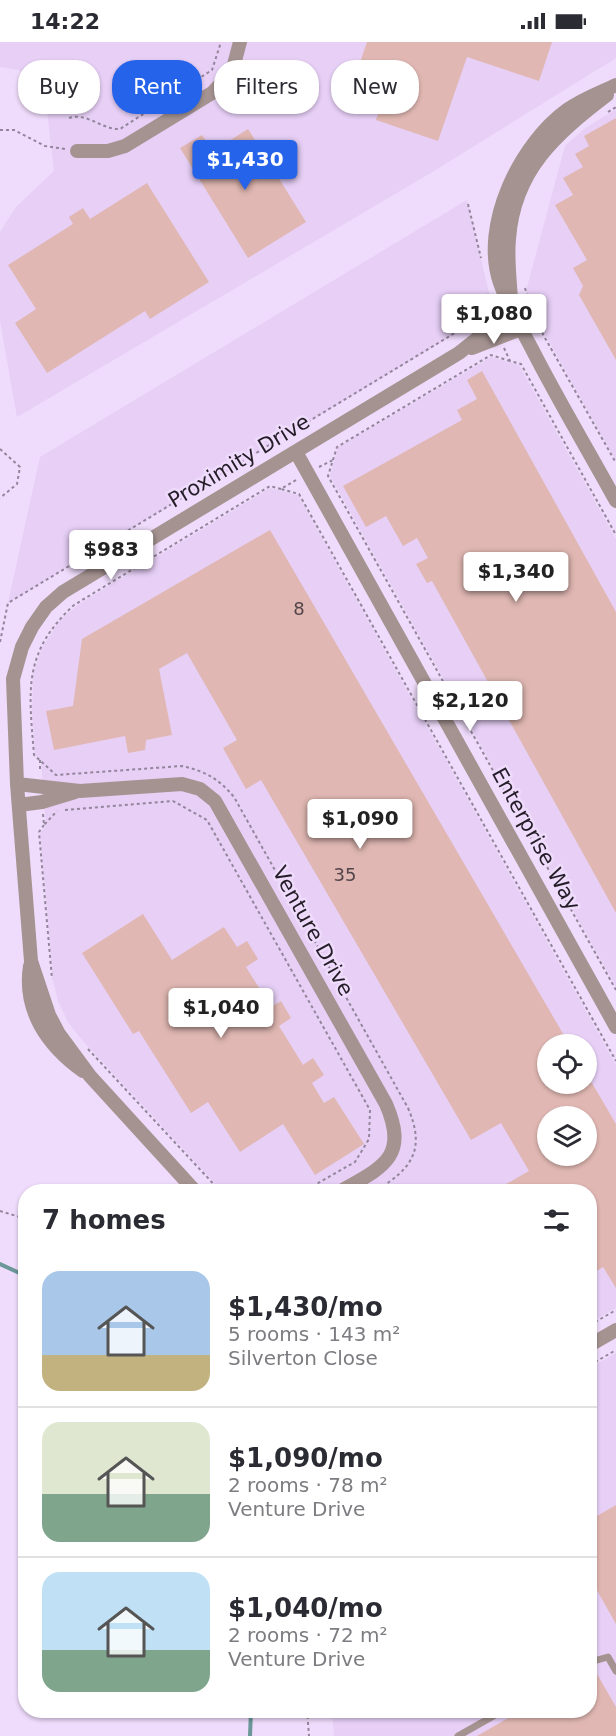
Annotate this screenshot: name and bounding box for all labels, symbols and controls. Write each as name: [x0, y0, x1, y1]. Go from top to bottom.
text: 14:22: [30, 9, 100, 34]
chip: Buy: [18, 60, 100, 114]
chip: Rent: [112, 60, 202, 114]
chip: Filters: [214, 60, 319, 114]
chip: New: [331, 60, 419, 114]
pin: $1,430: [196, 140, 294, 191]
text: $1,430: [206, 147, 284, 171]
pin: $1,080: [445, 294, 543, 345]
text: $1,080: [455, 301, 533, 325]
street label: Proximity Drive: [164, 409, 314, 513]
pin: $983: [75, 530, 147, 581]
text: $983: [83, 537, 139, 561]
pin: $1,340: [467, 552, 565, 603]
text: $1,340: [477, 559, 555, 583]
house number: 8: [293, 598, 305, 619]
pin: $2,120: [421, 681, 519, 732]
text: $2,120: [431, 688, 509, 712]
street label: Enterprise Way: [487, 763, 585, 915]
pin: $1,090: [311, 799, 409, 850]
text: $1,090: [321, 806, 399, 830]
street label: Venture Drive: [268, 862, 358, 1000]
house number: 35: [334, 864, 356, 885]
pin: $1,040: [172, 988, 270, 1039]
text: $1,040: [182, 995, 260, 1019]
map controls: [537, 1034, 597, 1166]
button: locate: [537, 1034, 597, 1094]
button: layers: [537, 1106, 597, 1166]
icon: filters: [540, 1204, 573, 1237]
text: 7 homes: [42, 1205, 166, 1235]
text: $1,430/mo: [228, 1292, 383, 1322]
icon: home: [90, 1295, 162, 1367]
text: 5 rooms · 143 m²: [228, 1322, 400, 1346]
text: Silverton Close: [228, 1346, 378, 1370]
text: $1,090/mo: [228, 1443, 383, 1473]
icon: home: [90, 1446, 162, 1518]
text: 2 rooms · 78 m²: [228, 1473, 388, 1497]
text: Venture Drive: [228, 1497, 365, 1521]
text: $1,040/mo: [228, 1593, 383, 1623]
icon: home: [90, 1596, 162, 1668]
text: 2 rooms · 72 m²: [228, 1623, 388, 1647]
text: Venture Drive: [228, 1647, 365, 1671]

